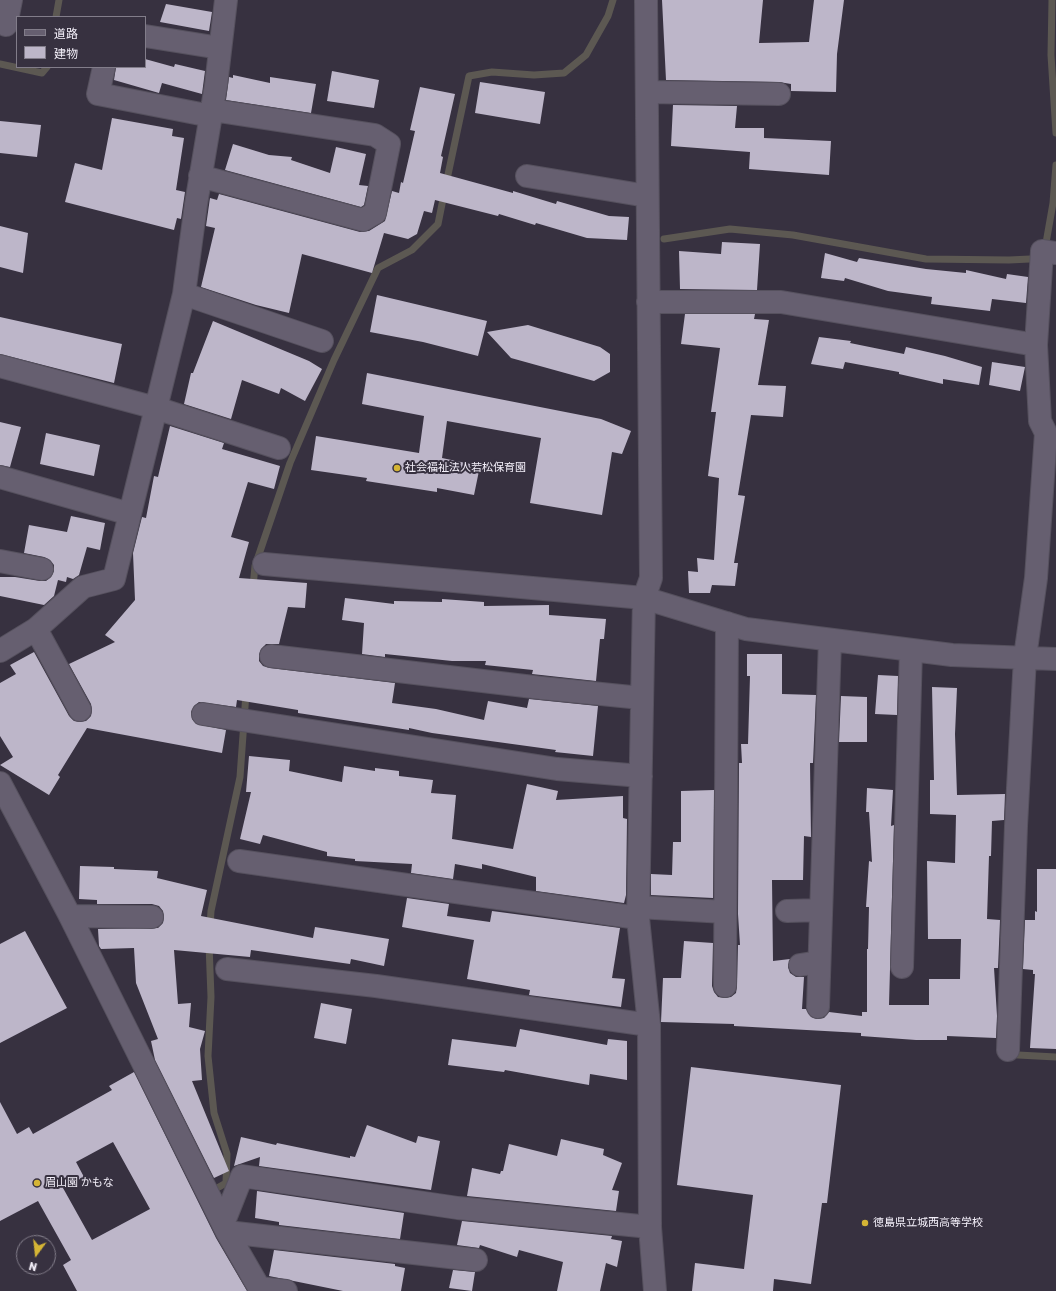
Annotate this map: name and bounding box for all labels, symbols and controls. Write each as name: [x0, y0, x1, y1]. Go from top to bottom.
legend: [16, 16, 146, 68]
text: 道路: [54, 27, 78, 41]
text: 建物: [54, 47, 78, 61]
place label: 社会福祉法人若松保育園: [405, 461, 526, 475]
marker: 社会福祉法人若松保育園: [392, 463, 402, 473]
place label: 眉山園 かもな: [45, 1176, 114, 1190]
marker: 眉山園 かもな: [32, 1178, 42, 1188]
place label: 徳島県立城西高等学校: [873, 1216, 983, 1230]
marker: 徳島県立城西高等学校: [860, 1218, 870, 1228]
north arrow: [16, 1235, 56, 1275]
text: N: [28, 1259, 39, 1273]

